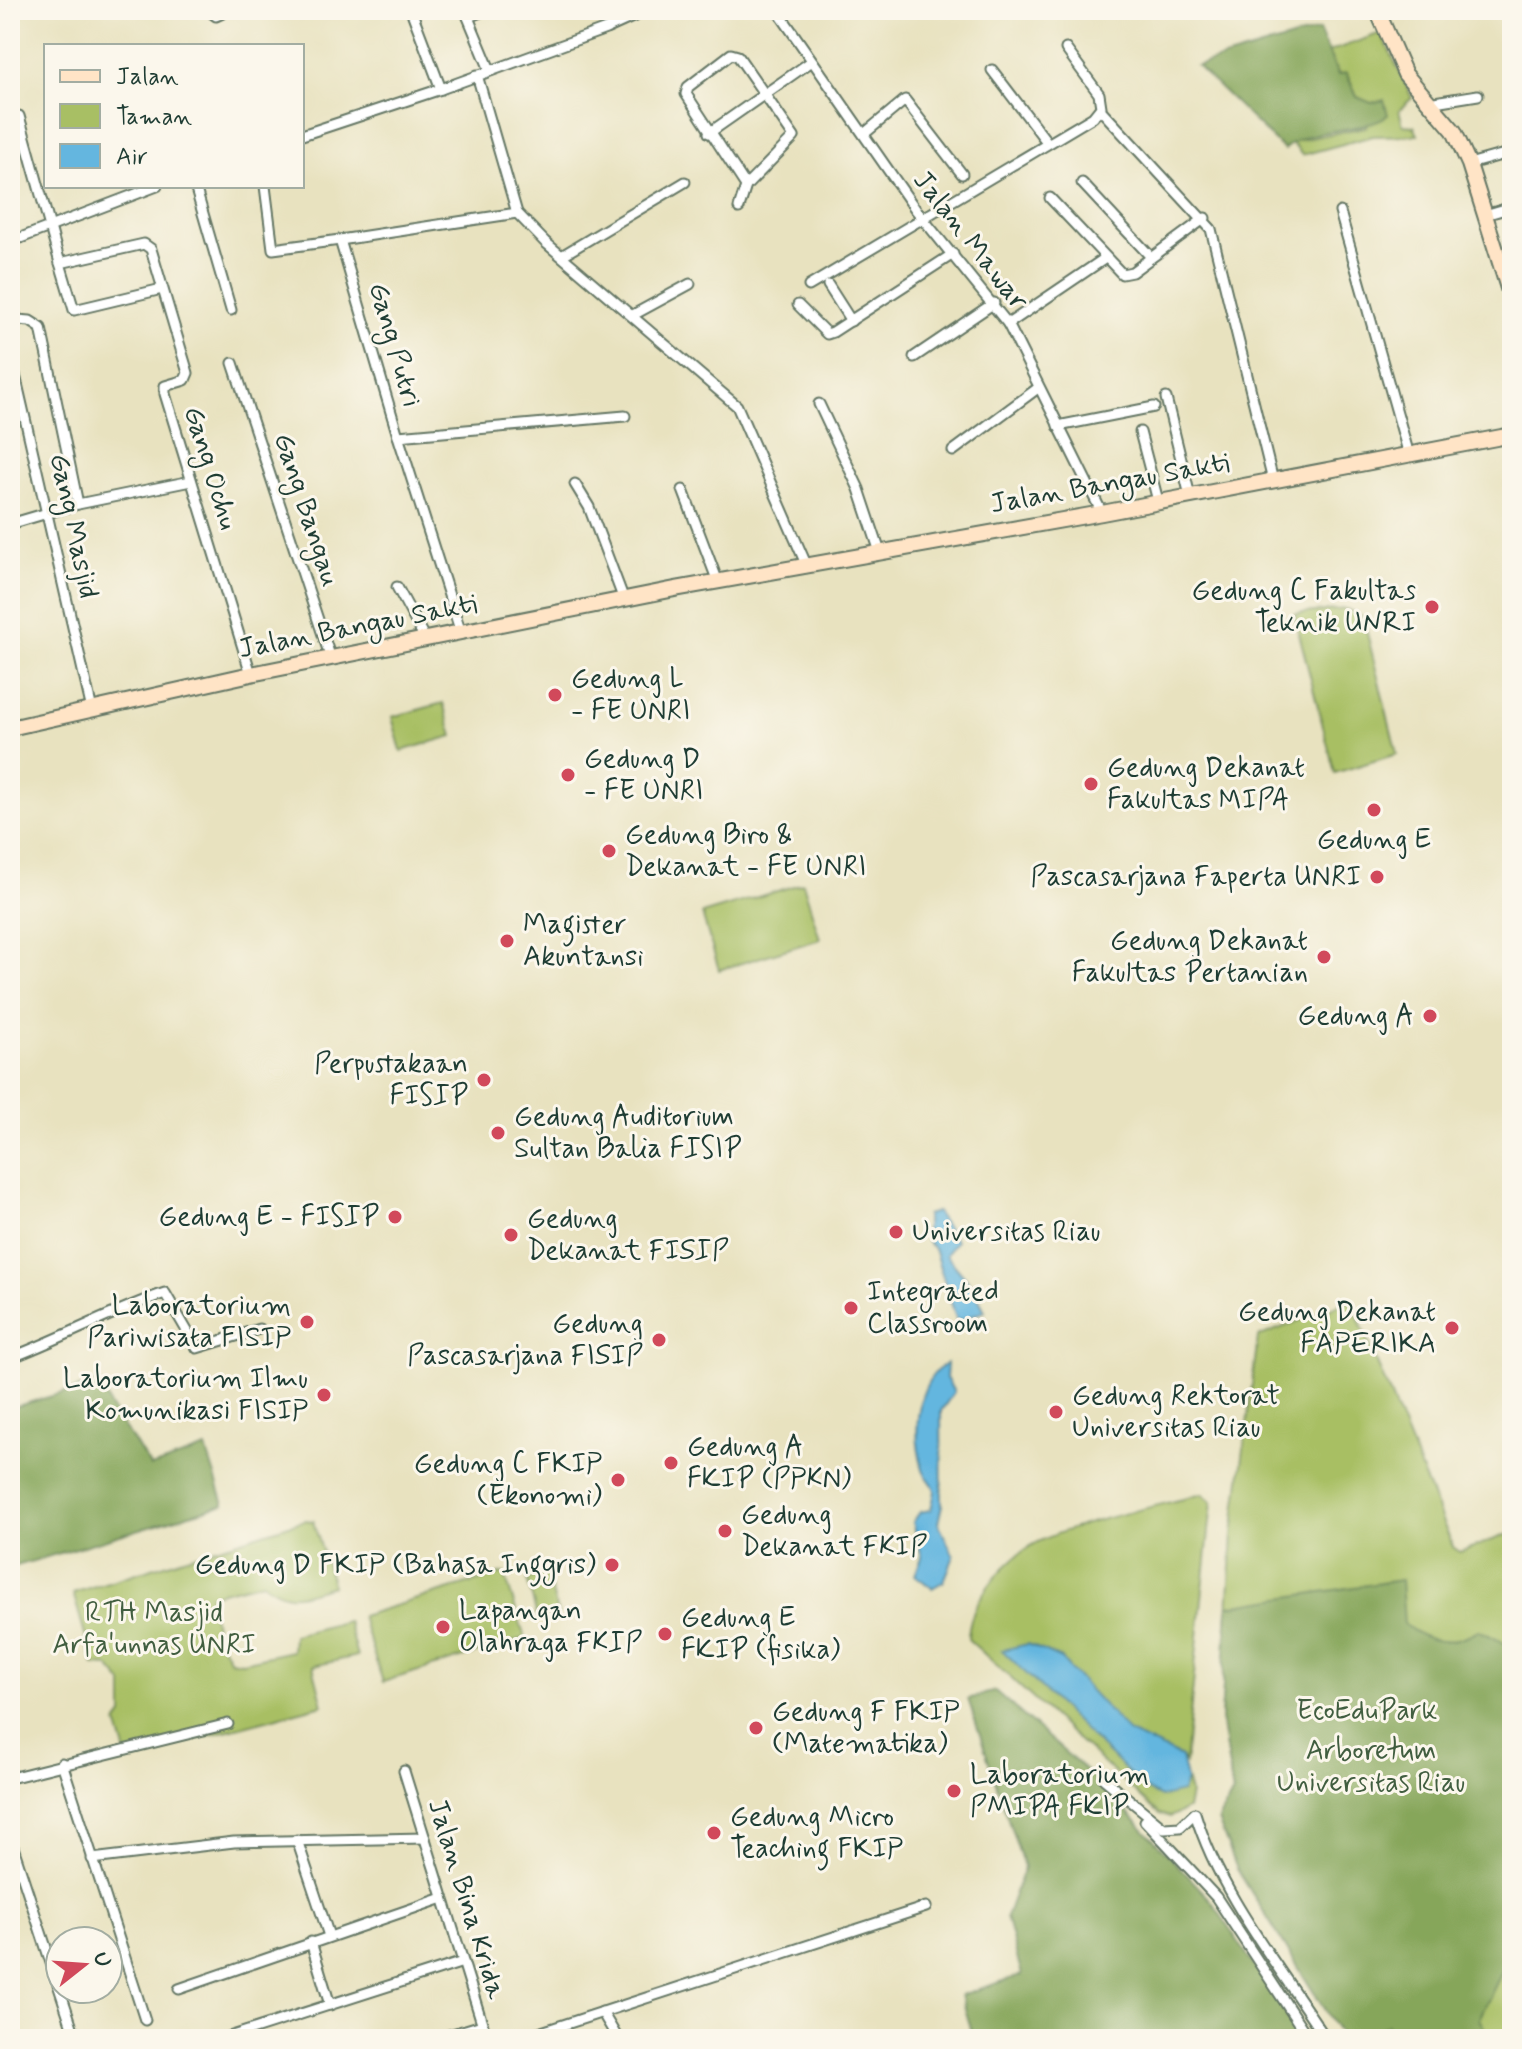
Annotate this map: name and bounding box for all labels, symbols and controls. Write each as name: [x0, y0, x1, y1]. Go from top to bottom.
legend: [44, 44, 304, 188]
text: Jalan: [116, 62, 179, 93]
text: Taman: [116, 102, 192, 133]
text: Air: [116, 142, 148, 173]
street label: Jalan Mawar: [904, 164, 1037, 319]
street label: Gang Putri: [357, 278, 429, 412]
street label: Gang Ochu: [172, 402, 246, 535]
street label: Gang Bangau: [262, 429, 348, 592]
street label: Jalan Bangau Sakti: [988, 445, 1233, 525]
street label: Gang Masjid: [38, 450, 106, 602]
place label: Gedung C Fakultas Teknik UNRI: [1191, 573, 1416, 642]
street label: Jalan Bangau Sakti: [236, 586, 481, 670]
marker: Gedung C Fakultas Teknik UNRI: [1423, 598, 1441, 616]
place label: Gedung L - FE UNRI: [571, 661, 691, 730]
marker: Gedung L - FE UNRI: [546, 686, 564, 704]
place label: Gedung D - FE UNRI: [584, 741, 704, 810]
place label: Gedung Dekanat Fakultas MIPA: [1107, 750, 1305, 819]
marker: Gedung D - FE UNRI: [559, 766, 577, 784]
marker: Gedung Dekanat Fakultas MIPA: [1082, 775, 1100, 793]
marker: Gedung E: [1365, 801, 1383, 819]
place label: Gedung Biro & Dekanat - FE UNRI: [625, 817, 866, 886]
place label: Gedung E: [1317, 822, 1431, 859]
marker: Gedung Biro & Dekanat - FE UNRI: [600, 842, 618, 860]
place label: Pascasarjana Faperta UNRI: [1031, 859, 1361, 896]
marker: Pascasarjana Faperta UNRI: [1368, 868, 1386, 886]
place label: Magister Akuntansi: [523, 907, 644, 976]
place label: Gedung Dekanat Fakultas Pertanian: [1072, 923, 1308, 992]
marker: Magister Akuntansi: [498, 932, 516, 950]
marker: Gedung Dekanat Fakultas Pertanian: [1315, 948, 1333, 966]
place label: Gedung A: [1297, 998, 1414, 1035]
marker: Gedung A: [1421, 1007, 1439, 1025]
place label: Perpustakaan FISIP: [314, 1046, 468, 1115]
marker: Perpustakaan FISIP: [475, 1071, 493, 1089]
place label: Gedung Auditorium Sultan Balia FISIP: [514, 1099, 742, 1168]
marker: Gedung Auditorium Sultan Balia FISIP: [489, 1124, 507, 1142]
place label: Gedung E - FISIP: [158, 1199, 379, 1236]
place label: Gedung Dekanat FISIP: [527, 1201, 729, 1270]
marker: Gedung E - FISIP: [386, 1208, 404, 1226]
place label: Universitas Riau: [912, 1214, 1100, 1251]
marker: Universitas Riau: [887, 1223, 905, 1241]
marker: Gedung Dekanat FISIP: [502, 1226, 520, 1244]
place label: Integrated Classroom: [867, 1274, 999, 1343]
place label: Laboratorium Pariwisata FISIP: [87, 1288, 291, 1357]
place label: Gedung Dekanat FAPERIKA: [1238, 1294, 1436, 1363]
marker: Integrated Classroom: [842, 1299, 860, 1317]
place label: Gedung Pascasarjana FISIP: [407, 1306, 643, 1375]
marker: Laboratorium Pariwisata FISIP: [298, 1313, 316, 1331]
marker: Gedung Dekanat FAPERIKA: [1443, 1319, 1461, 1337]
marker: Gedung Pascasarjana FISIP: [650, 1331, 668, 1349]
place label: Laboratorium Ilmu Komunikasi FISIP: [63, 1361, 308, 1430]
place label: Gedung Rektorat Universitas Riau: [1072, 1378, 1280, 1447]
marker: Laboratorium Ilmu Komunikasi FISIP: [315, 1386, 333, 1404]
marker: Gedung Rektorat Universitas Riau: [1047, 1403, 1065, 1421]
place label: Gedung A FKIP (PPKN): [687, 1429, 851, 1498]
place label: Gedung C FKIP (Ekonomi): [414, 1446, 602, 1515]
marker: Gedung A FKIP (PPKN): [662, 1454, 680, 1472]
marker: Gedung C FKIP (Ekonomi): [609, 1471, 627, 1489]
place label: Gedung Dekanat FKIP: [741, 1497, 928, 1566]
marker: Gedung Dekanat FKIP: [716, 1522, 734, 1540]
place label: Gedung D FKIP (Bahasa Inggris): [195, 1547, 596, 1587]
marker: Gedung D FKIP (Bahasa Inggris): [603, 1556, 621, 1574]
place label: Lapangan Olahraga FKIP: [459, 1593, 642, 1662]
park label: RTH Masjid Arfa'unnas UNRI: [52, 1595, 256, 1664]
place label: Gedung E FKIP (fisika): [681, 1600, 840, 1669]
marker: Lapangan Olahraga FKIP: [434, 1618, 452, 1636]
marker: Gedung E FKIP (fisika): [656, 1625, 674, 1643]
park label: EcoEduPark: [1297, 1693, 1438, 1730]
place label: Gedung F FKIP (Matematika): [772, 1694, 960, 1763]
marker: Gedung F FKIP (Matematika): [747, 1719, 765, 1737]
park label: Arboretum Universitas Riau: [1277, 1733, 1465, 1802]
place label: Laboratorium PMIPA FKIP: [970, 1757, 1149, 1826]
marker: Laboratorium PMIPA FKIP: [945, 1782, 963, 1800]
street label: Jalan Bina Krida: [418, 1795, 514, 2004]
place label: Gedung Micro Teaching FKIP: [730, 1799, 903, 1871]
marker: Gedung Micro Teaching FKIP: [705, 1824, 723, 1842]
north arrow: [44, 1925, 124, 2005]
text: U: [86, 1949, 117, 1971]

